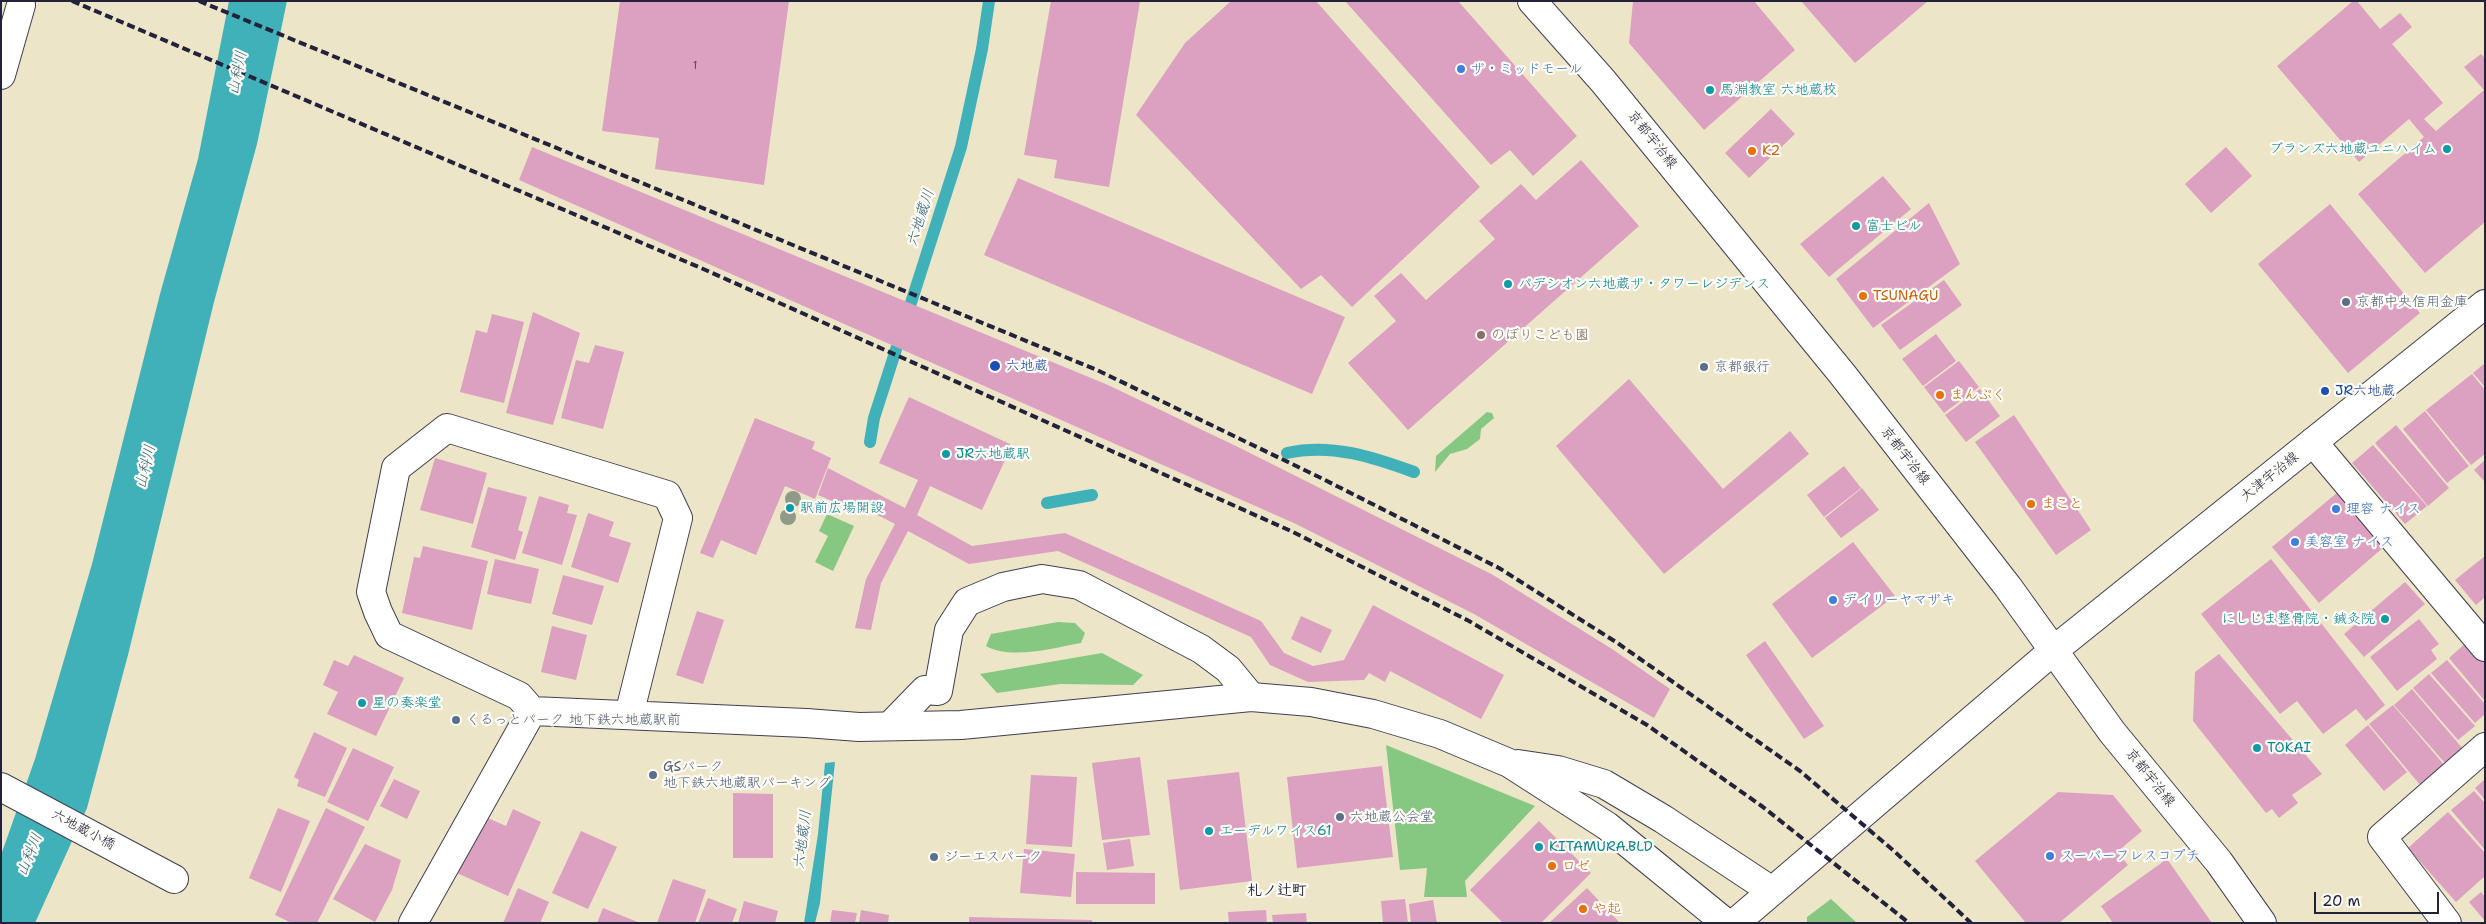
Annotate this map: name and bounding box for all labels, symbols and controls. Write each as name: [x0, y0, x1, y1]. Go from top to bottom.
water label: 山科川: [225, 49, 251, 97]
house number: 1: [693, 59, 697, 73]
place label: ザ・ミッドモール: [1471, 61, 1583, 77]
marker: ザ・ミッドモール: [1455, 63, 1467, 75]
place label: 馬淵教室 六地蔵校: [1720, 82, 1837, 98]
marker: 馬淵教室 六地蔵校: [1704, 84, 1716, 96]
street label: 京都宇治線: [1623, 108, 1681, 172]
place label: ブランズ六地蔵ユニハイム: [2269, 141, 2437, 157]
place label: K2: [1762, 143, 1780, 159]
marker: ブランズ六地蔵ユニハイム: [2441, 143, 2453, 155]
marker: K2: [1746, 145, 1758, 157]
water label: 六地蔵川: [903, 187, 939, 249]
place label: 富士ビル: [1866, 218, 1922, 234]
marker: 富士ビル: [1850, 220, 1862, 232]
place label: パデシオン六地蔵ザ・タワーレジデンス: [1518, 276, 1770, 292]
marker: パデシオン六地蔵ザ・タワーレジデンス: [1502, 278, 1514, 290]
place label: TSUNAGU: [1873, 288, 1938, 304]
marker: TSUNAGU: [1857, 290, 1869, 302]
place label: 京都中央信用金庫: [2356, 294, 2468, 310]
marker: 京都中央信用金庫: [2340, 296, 2352, 308]
place label: のぼりこども園: [1491, 327, 1589, 343]
marker: のぼりこども園: [1475, 329, 1487, 341]
place label: 六地蔵: [1006, 358, 1048, 374]
marker: 六地蔵: [988, 359, 1002, 373]
place label: 京都銀行: [1714, 359, 1770, 375]
marker: 京都銀行: [1698, 361, 1710, 373]
place label: JR六地蔵: [2335, 383, 2395, 399]
marker: JR六地蔵: [2319, 385, 2331, 397]
place label: まんぷく: [1950, 387, 2006, 403]
marker: まんぷく: [1934, 389, 1946, 401]
street label: 京都宇治線: [1877, 423, 1933, 489]
water label: 山科川: [132, 443, 160, 491]
place label: JR六地蔵駅: [956, 446, 1030, 462]
marker: JR六地蔵駅: [940, 448, 952, 460]
street label: 大津宇治線: [2238, 448, 2302, 506]
place label: まこと: [2041, 496, 2083, 512]
marker: まこと: [2025, 498, 2037, 510]
place label: 駅前広場開設: [800, 500, 884, 516]
place label: 理容 ナイス: [2346, 501, 2421, 517]
marker: 駅前広場開設: [784, 502, 796, 514]
marker: 理容 ナイス: [2330, 503, 2342, 515]
place label: 美容室 ナイス: [2305, 534, 2394, 550]
marker: 美容室 ナイス: [2289, 536, 2301, 548]
place label: デイリーヤマザキ: [1843, 592, 1955, 608]
marker: デイリーヤマザキ: [1827, 594, 1839, 606]
place label: にしじま整骨院・鍼灸院: [2221, 611, 2375, 627]
marker: にしじま整骨院・鍼灸院: [2379, 613, 2391, 625]
place label: 星の奏楽堂: [372, 695, 442, 711]
marker: 星の奏楽堂: [356, 697, 368, 709]
place label: くるっとパーク 地下鉄六地蔵駅前: [466, 712, 681, 728]
marker: くるっとパーク 地下鉄六地蔵駅前: [450, 714, 462, 726]
place label: TOKAI: [2267, 740, 2311, 756]
marker: TOKAI: [2251, 742, 2263, 754]
street label: 京都宇治線: [2121, 746, 2179, 810]
place label: GSパーク 地下鉄六地蔵駅パーキング: [663, 759, 831, 792]
marker: GSパーク 地下鉄六地蔵駅パーキング: [647, 769, 659, 781]
street label: 六地蔵小橋: [48, 806, 118, 854]
water label: 六地蔵川: [790, 809, 816, 871]
place label: 六地蔵公会堂: [1350, 809, 1434, 825]
marker: 六地蔵公会堂: [1334, 811, 1346, 823]
place label: エーデルワイス61: [1219, 823, 1332, 839]
marker: エーデルワイス61: [1203, 825, 1215, 837]
water label: 山科川: [13, 831, 47, 879]
place label: KITAMURA.BLD: [1549, 839, 1653, 855]
marker: KITAMURA.BLD: [1533, 841, 1545, 853]
place label: スーパーフレスコプチ: [2060, 848, 2199, 864]
place label: ジーエスパーク: [944, 849, 1042, 865]
marker: スーパーフレスコプチ: [2044, 850, 2056, 862]
marker: ジーエスパーク: [928, 851, 940, 863]
place label: ロゼ: [1562, 858, 1590, 874]
marker: ロゼ: [1546, 860, 1558, 872]
district label: 札ノ辻町: [1247, 882, 1307, 900]
scale bar: [2316, 882, 2441, 914]
text: 20 m: [2322, 891, 2361, 911]
place label: や起: [1593, 901, 1621, 917]
marker: や起: [1577, 903, 1589, 915]

